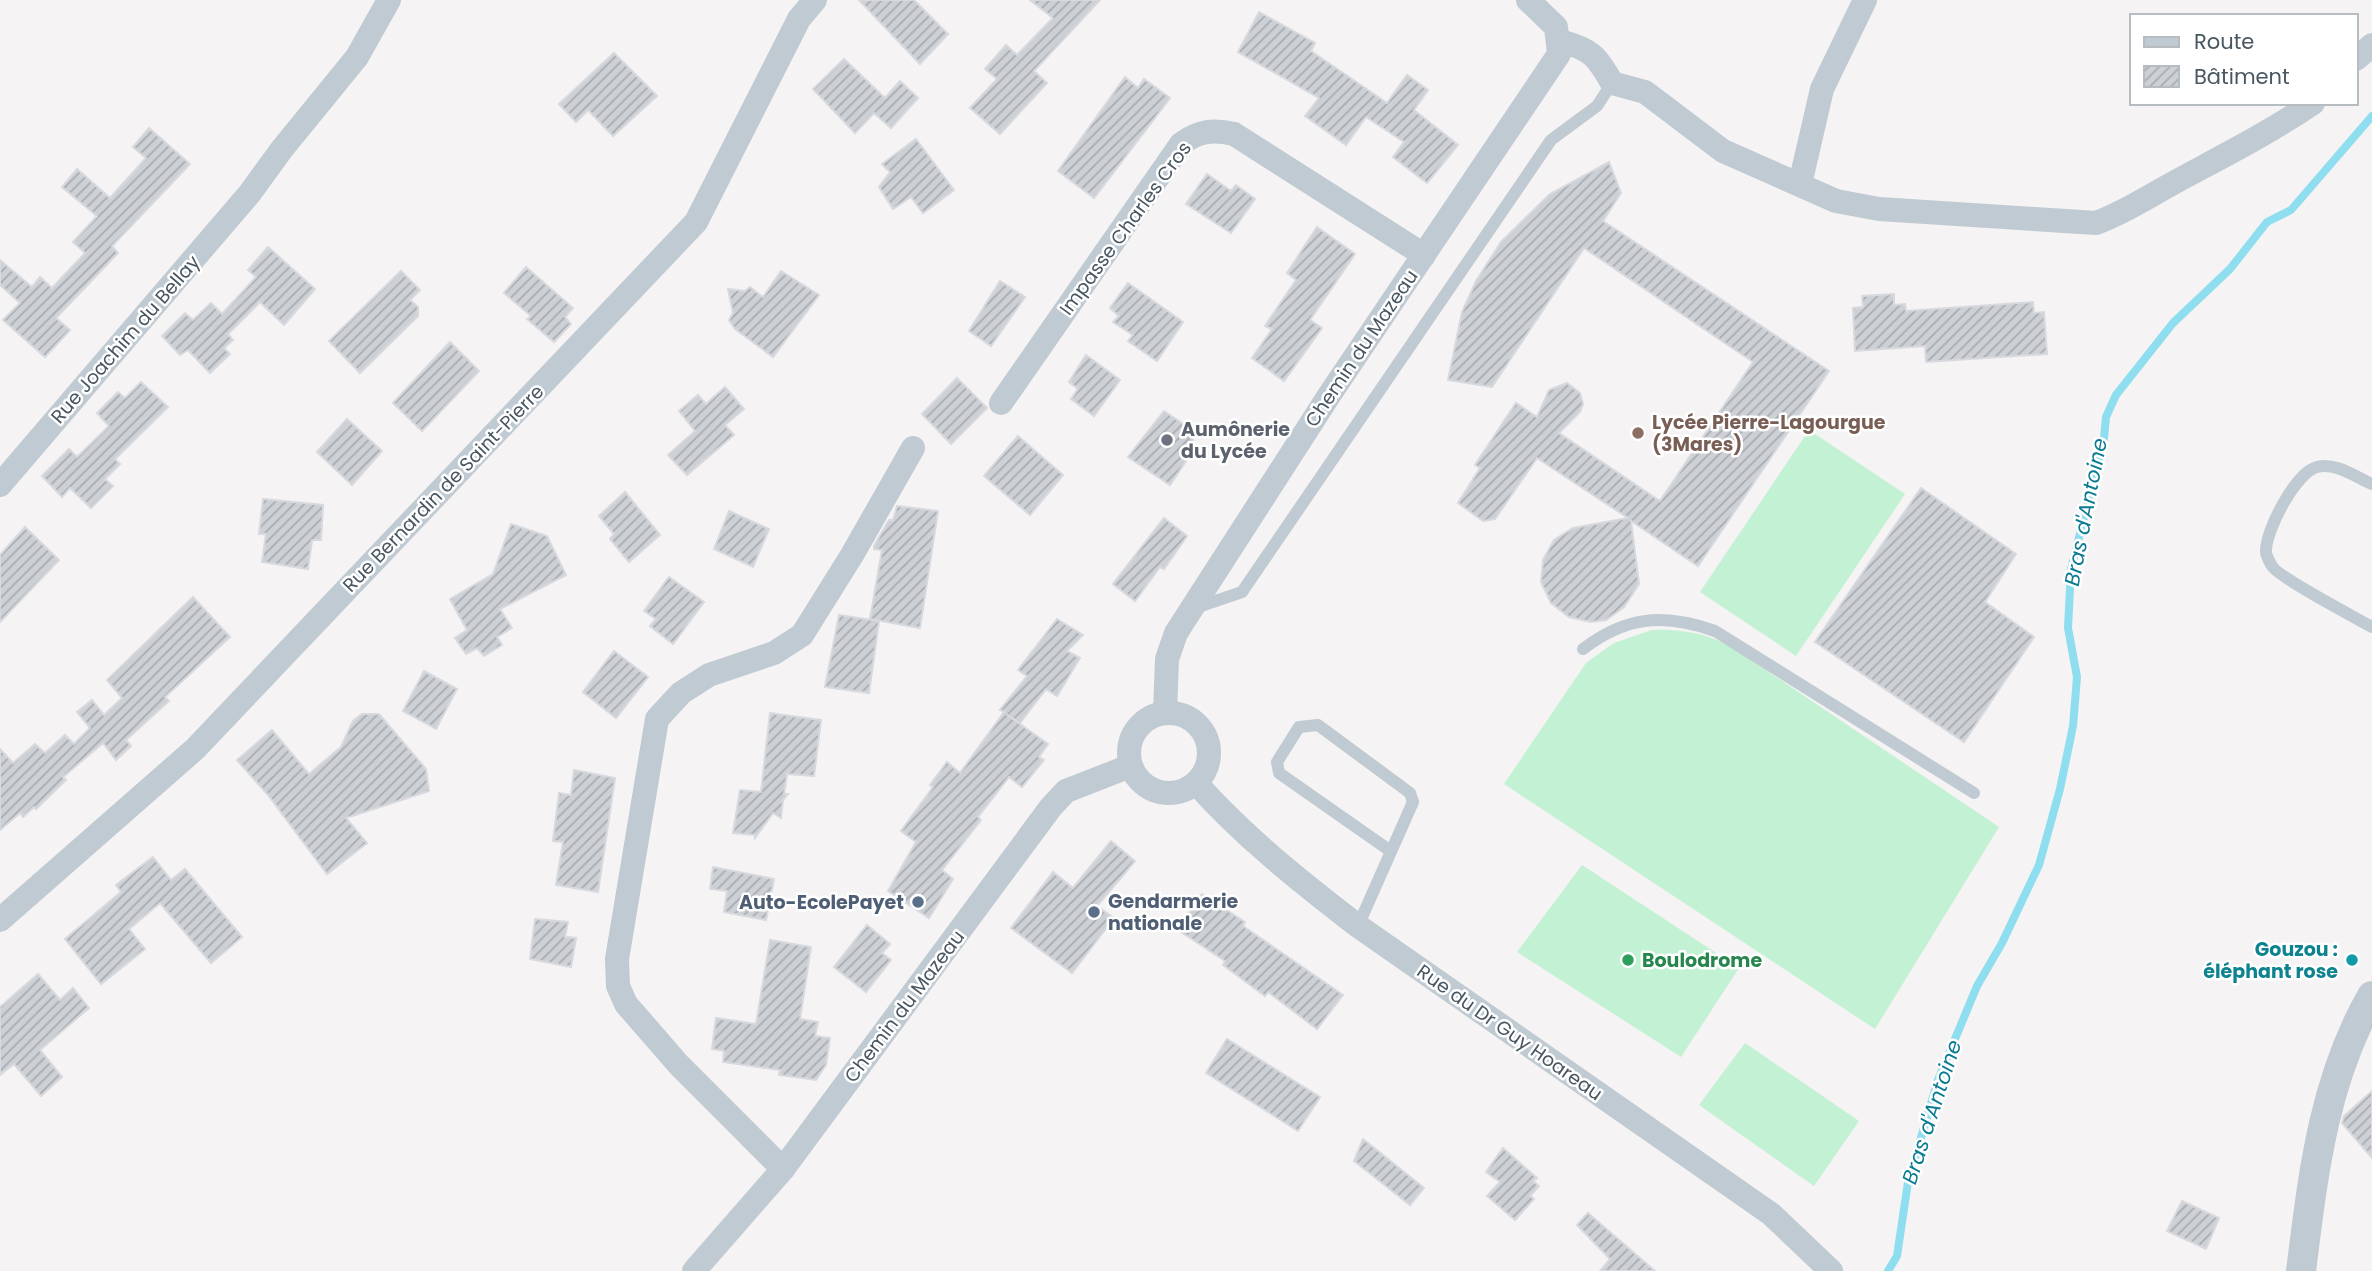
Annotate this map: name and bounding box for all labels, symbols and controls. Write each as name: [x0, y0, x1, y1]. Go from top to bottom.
legend: [2130, 14, 2358, 105]
text: Route: [2194, 27, 2254, 56]
text: Bâtiment: [2194, 62, 2290, 91]
street label: Impasse Charles Cros: [1053, 136, 1198, 321]
street label: Rue Joachim du Bellay: [45, 249, 206, 429]
street label: Chemin du Mazeau: [1299, 264, 1424, 432]
street label: Rue Bernardin de Saint-Pierre: [337, 379, 550, 598]
place label: Lycée Pierre-Lagourgue (3Mares): [1652, 409, 1886, 458]
place label: Aumônerie du Lycée: [1181, 416, 1290, 465]
marker: Lycée Pierre-Lagourgue (3Mares): [1630, 425, 1646, 441]
marker: Aumônerie du Lycée: [1159, 432, 1175, 448]
water label: Bras d'Antoine: [2057, 436, 2114, 588]
place label: Gendarmerie nationale: [1108, 888, 1238, 937]
place label: Auto-EcolePayet: [739, 889, 904, 916]
marker: Auto-EcolePayet: [910, 894, 926, 910]
marker: Gendarmerie nationale: [1086, 904, 1102, 920]
street label: Chemin du Mazeau: [838, 924, 971, 1088]
place label: Gouzou : éléphant rose: [2203, 936, 2338, 985]
place label: Boulodrome: [1642, 947, 1762, 974]
marker: Boulodrome: [1620, 952, 1636, 968]
marker: Gouzou : éléphant rose: [2344, 952, 2360, 968]
street label: Rue du Dr Guy Hoareau: [1411, 958, 1608, 1107]
water label: Bras d'Antoine: [1895, 1036, 1968, 1188]

